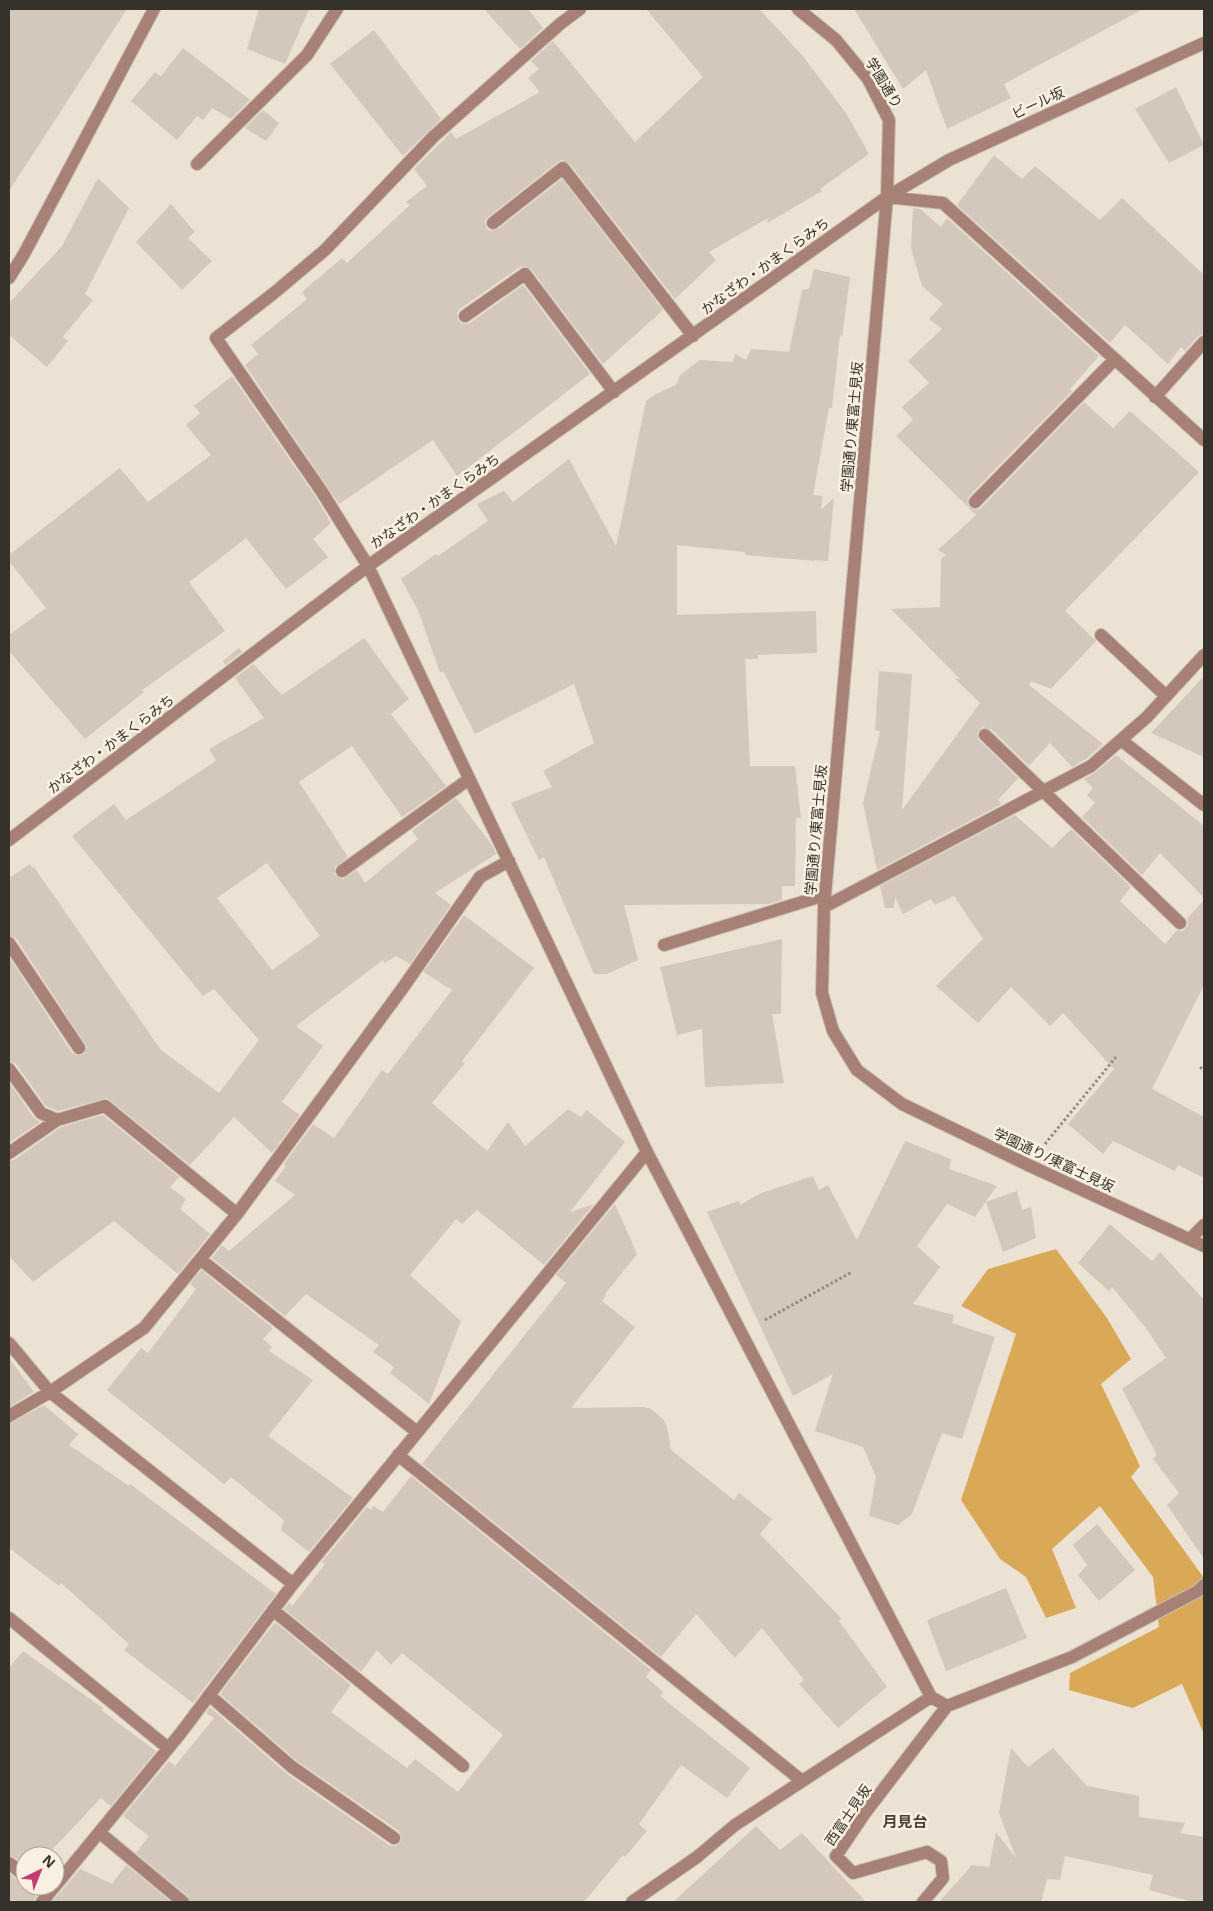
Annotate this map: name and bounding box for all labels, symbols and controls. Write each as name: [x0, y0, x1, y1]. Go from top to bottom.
street label: 学園通り: [862, 54, 907, 112]
street label: ビール坂: [1008, 82, 1067, 123]
street label: かなざわ・かまくらみち: [697, 213, 833, 319]
street label: 学園通り/東富士見坂: [836, 361, 867, 493]
street label: かなざわ・かまくらみち: [366, 449, 503, 553]
street label: かなざわ・かまくらみち: [43, 690, 178, 798]
street label: 学園通り/東富士見坂: [800, 764, 831, 896]
street label: 学園通り/東富士見坂: [991, 1123, 1118, 1196]
street label: 西富士見坂: [820, 1780, 875, 1849]
district label: 月見台: [882, 1811, 928, 1831]
north arrow: [15, 1846, 65, 1896]
text: N: [39, 1850, 60, 1872]

